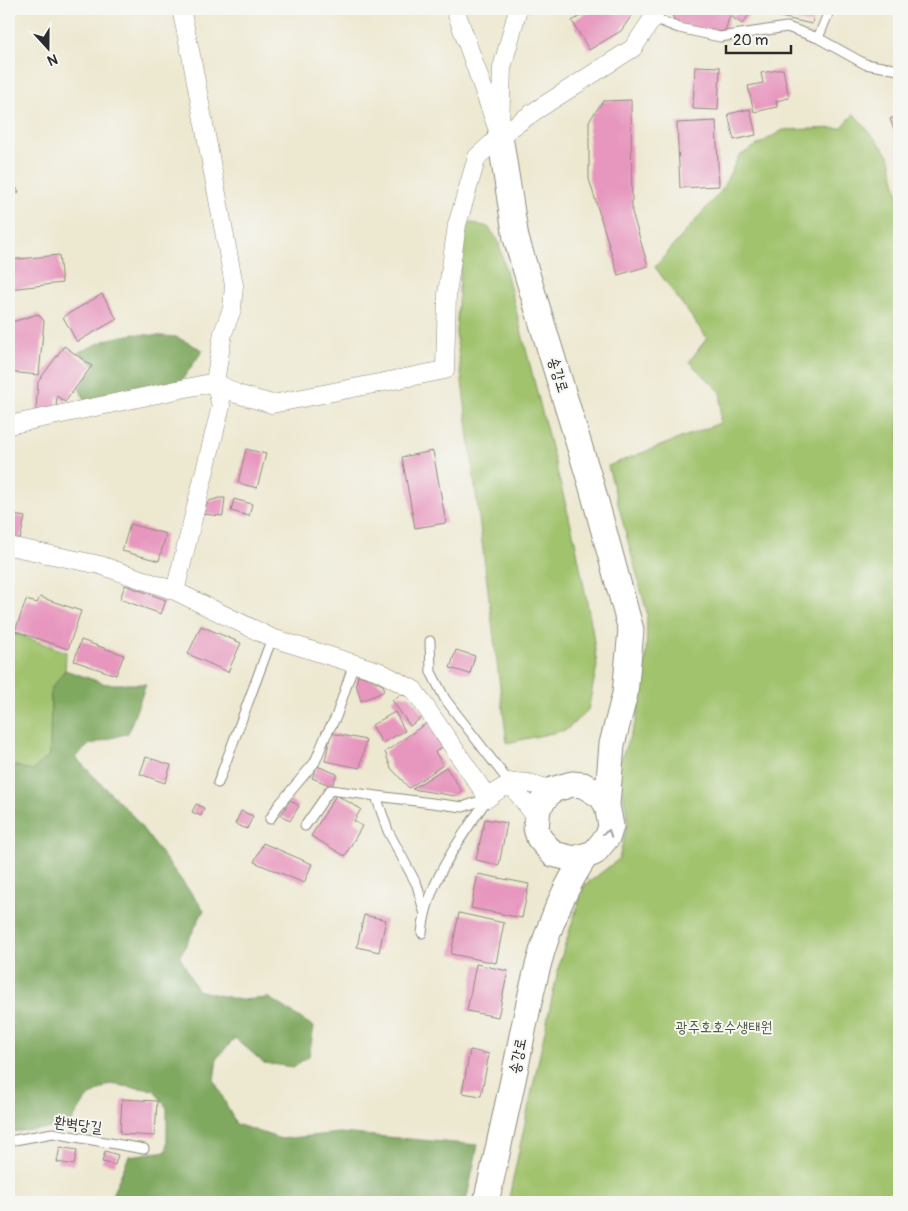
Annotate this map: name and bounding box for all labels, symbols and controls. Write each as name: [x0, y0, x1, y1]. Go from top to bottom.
north arrow: [22, 22, 72, 72]
scale bar: [726, 22, 790, 54]
text: 20 m: [733, 31, 768, 50]
text: N: [45, 50, 60, 69]
street label: 송강로: [544, 355, 572, 395]
one-way arrow: [602, 829, 612, 838]
park label: 광주호호수생태원: [676, 1018, 772, 1037]
street label: 송강로: [505, 1036, 531, 1076]
street label: 환벽당길: [53, 1113, 103, 1137]

